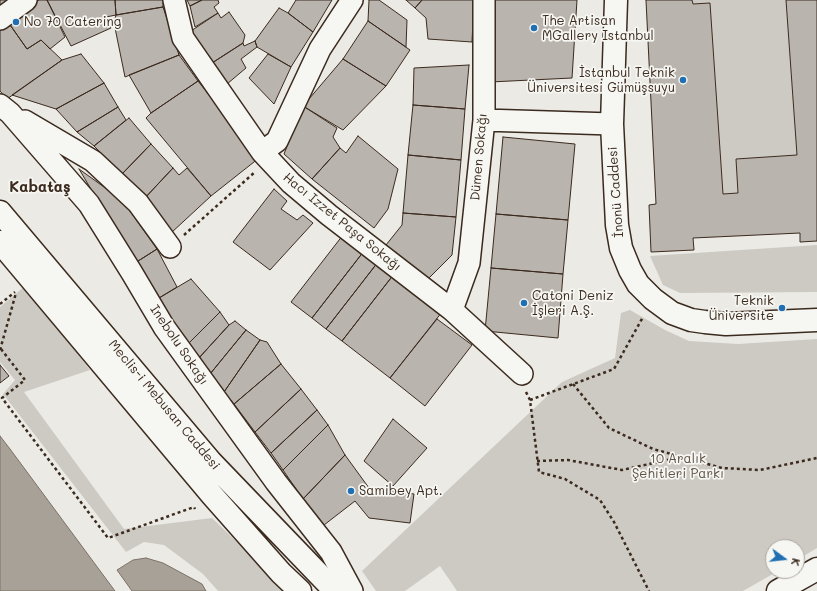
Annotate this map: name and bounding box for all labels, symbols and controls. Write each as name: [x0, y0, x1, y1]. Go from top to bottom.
place label: The Artisan MGallery Istanbul: [542, 13, 654, 44]
place label: No 70 Catering: [24, 14, 121, 30]
marker: No 70 Catering: [11, 17, 21, 27]
marker: The Artisan MGallery Istanbul: [529, 23, 539, 33]
place label: İstanbul Teknik Üniversitesi Gümüşsuyu: [527, 65, 675, 96]
marker: İstanbul Teknik Üniversitesi Gümüşsuyu: [678, 75, 688, 85]
street label: Dümen Sokağı: [467, 113, 491, 201]
street label: İnonü Caddesi: [605, 146, 627, 238]
street label: Hacı Izzet Paşa Sokağı: [280, 169, 404, 275]
district label: Kabataş: [9, 178, 71, 196]
place label: Catoni Deniz İşleri A.Ş.: [532, 288, 614, 319]
place label: Teknik Üniversite: [709, 293, 774, 324]
marker: Catoni Deniz İşleri A.Ş.: [519, 298, 529, 308]
street label: Inebolu Sokağı: [146, 302, 212, 388]
marker: Teknik Üniversite: [777, 303, 787, 313]
street label: Meclis-i Mebusan Caddesi: [105, 337, 223, 473]
park label: 10 Aralık Şehitleri Parkı: [632, 451, 724, 482]
place label: Samibey Apt.: [359, 483, 443, 499]
marker: Samibey Apt.: [346, 486, 356, 496]
north arrow: [765, 539, 805, 579]
text: K: [788, 557, 804, 567]

